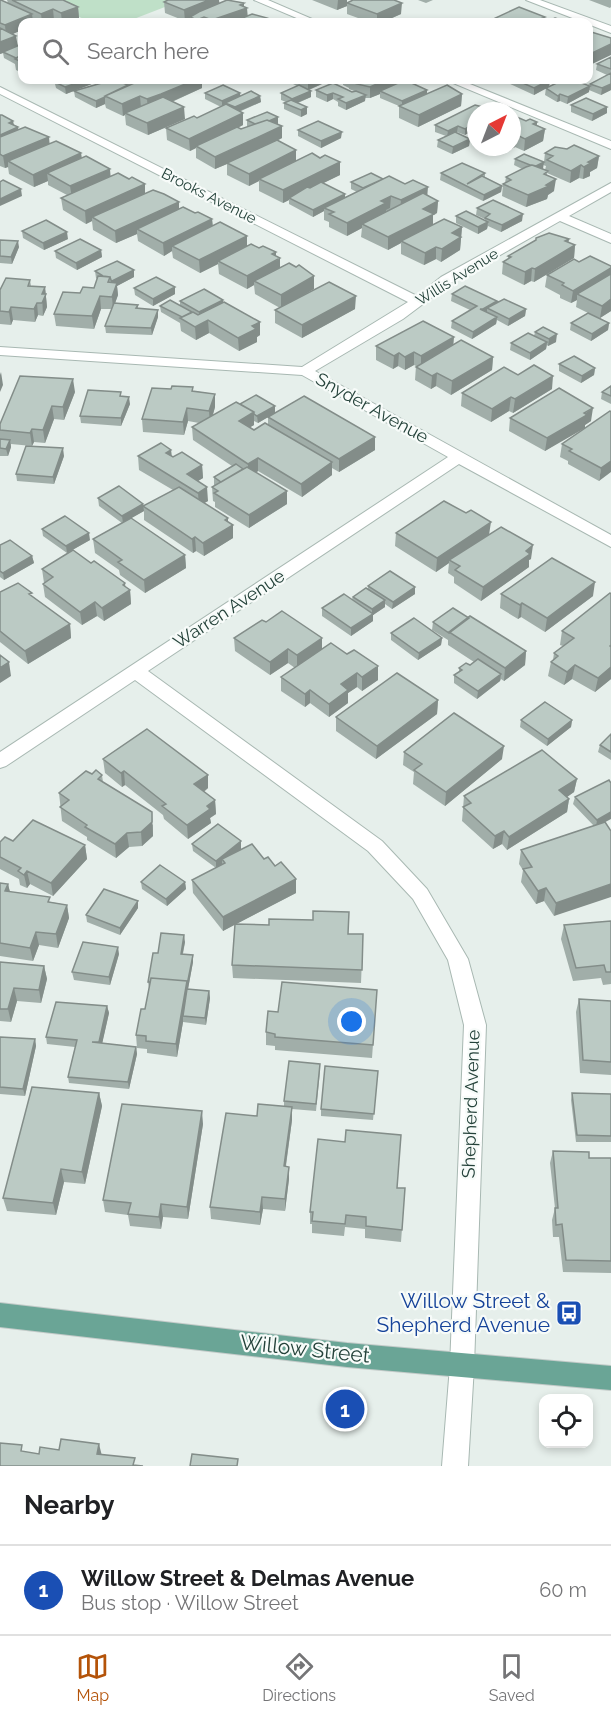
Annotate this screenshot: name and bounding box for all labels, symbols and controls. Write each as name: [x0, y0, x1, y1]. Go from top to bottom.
search box: [18, 18, 593, 84]
icon: search: [39, 35, 72, 68]
text: Search here: [87, 38, 209, 64]
north arrow: [467, 102, 521, 156]
street label: Brooks Avenue: [159, 164, 260, 228]
street label: Willis Avenue: [413, 244, 502, 309]
street label: Snyder Avenue: [312, 368, 433, 447]
street label: Warren Avenue: [169, 565, 289, 652]
your location: [337, 1007, 366, 1036]
street label: Shepherd Avenue: [457, 1029, 484, 1179]
place label: Willow Street & Shepherd Avenue: [377, 1288, 550, 1337]
bus stop icon: Willow Street & Shepherd Avenue: [554, 1298, 584, 1328]
street label: Willow Street: [239, 1329, 371, 1368]
pin: 1: [326, 1386, 364, 1432]
map controls: [539, 1394, 593, 1448]
button: locate: [539, 1394, 593, 1448]
text: Nearby: [24, 1490, 114, 1520]
text: Willow Street & Delmas Avenue: [81, 1565, 414, 1591]
text: 1: [39, 1578, 48, 1602]
text: 60 m: [539, 1578, 587, 1602]
text: Bus stop · Willow Street: [81, 1591, 299, 1615]
tab: Map: [76, 1650, 109, 1705]
tab: Directions: [262, 1650, 336, 1705]
tab: Saved: [489, 1650, 535, 1705]

